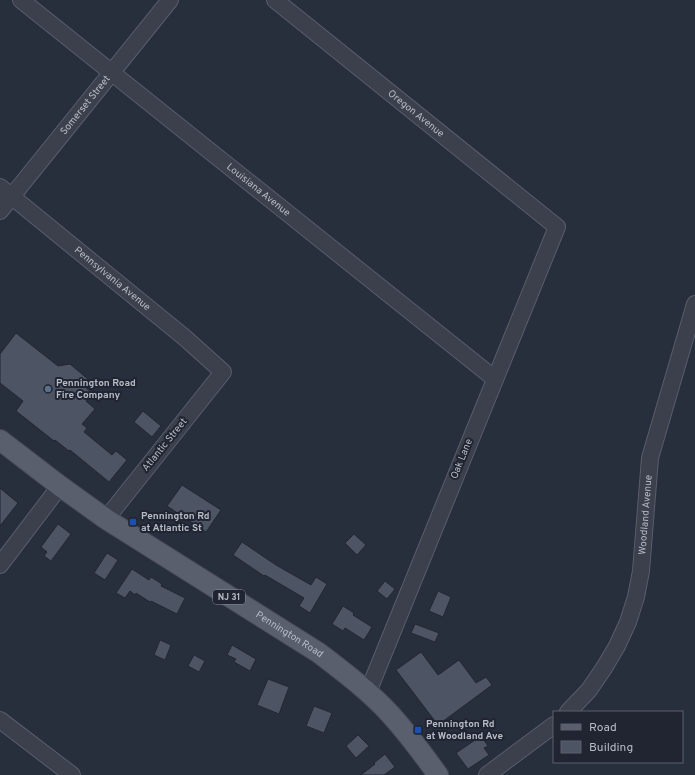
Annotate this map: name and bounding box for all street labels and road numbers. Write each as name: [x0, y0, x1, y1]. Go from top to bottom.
street label: Somerset Street: [57, 72, 113, 138]
street label: Oregon Avenue: [385, 87, 447, 140]
street label: Louisiana Avenue: [224, 160, 293, 219]
street label: Pennsylvania Avenue: [72, 244, 153, 314]
street label: Atlantic Street: [140, 416, 191, 474]
street label: Oak Lane: [448, 437, 476, 481]
street label: Woodland Avenue: [636, 474, 655, 555]
road number: NJ 31: [213, 590, 245, 604]
street label: Pennington Road: [253, 608, 326, 661]

